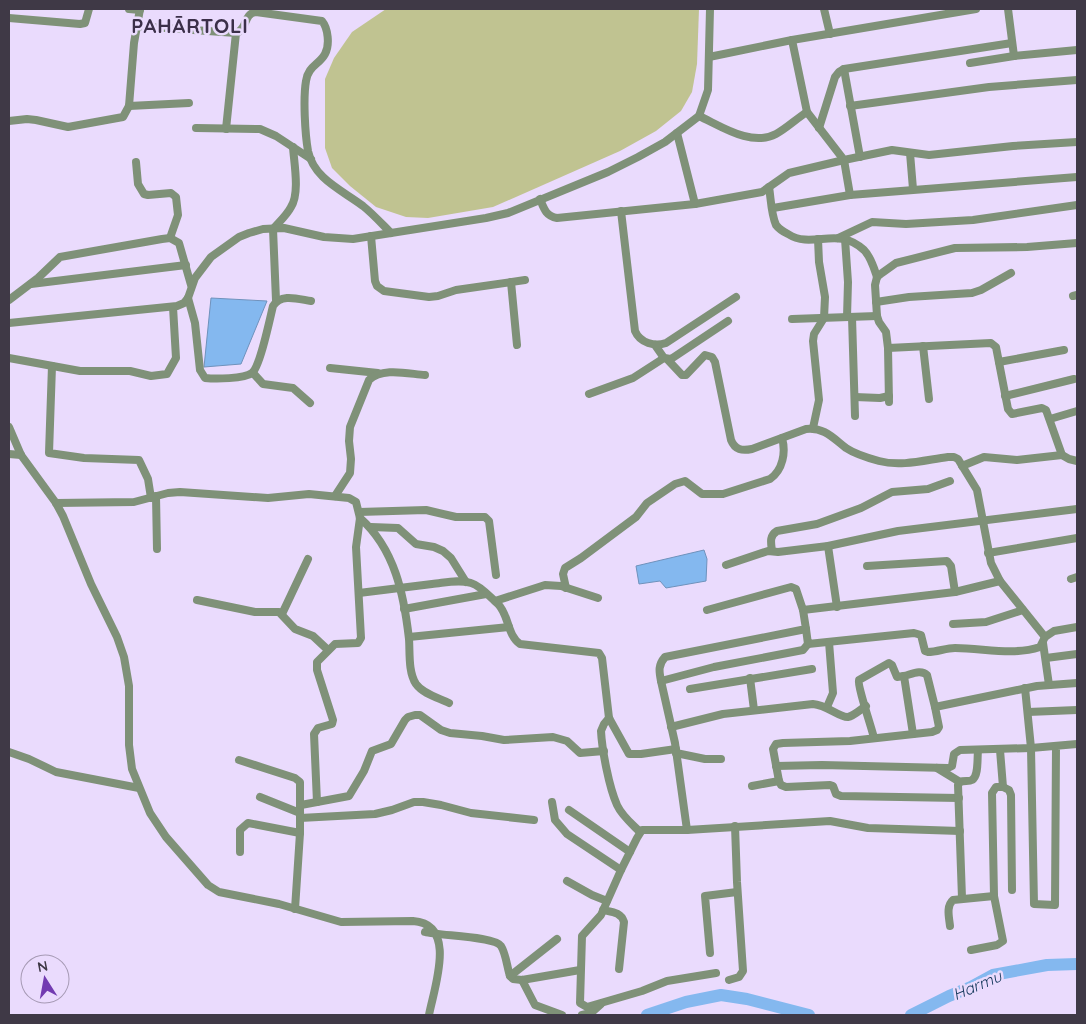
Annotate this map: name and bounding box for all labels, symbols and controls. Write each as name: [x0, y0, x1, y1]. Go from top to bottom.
district label: PAHĀRTOLI: [131, 13, 249, 38]
north arrow: [20, 954, 70, 1004]
text: N: [36, 956, 49, 976]
water label: Harmu: [950, 965, 1005, 1004]

